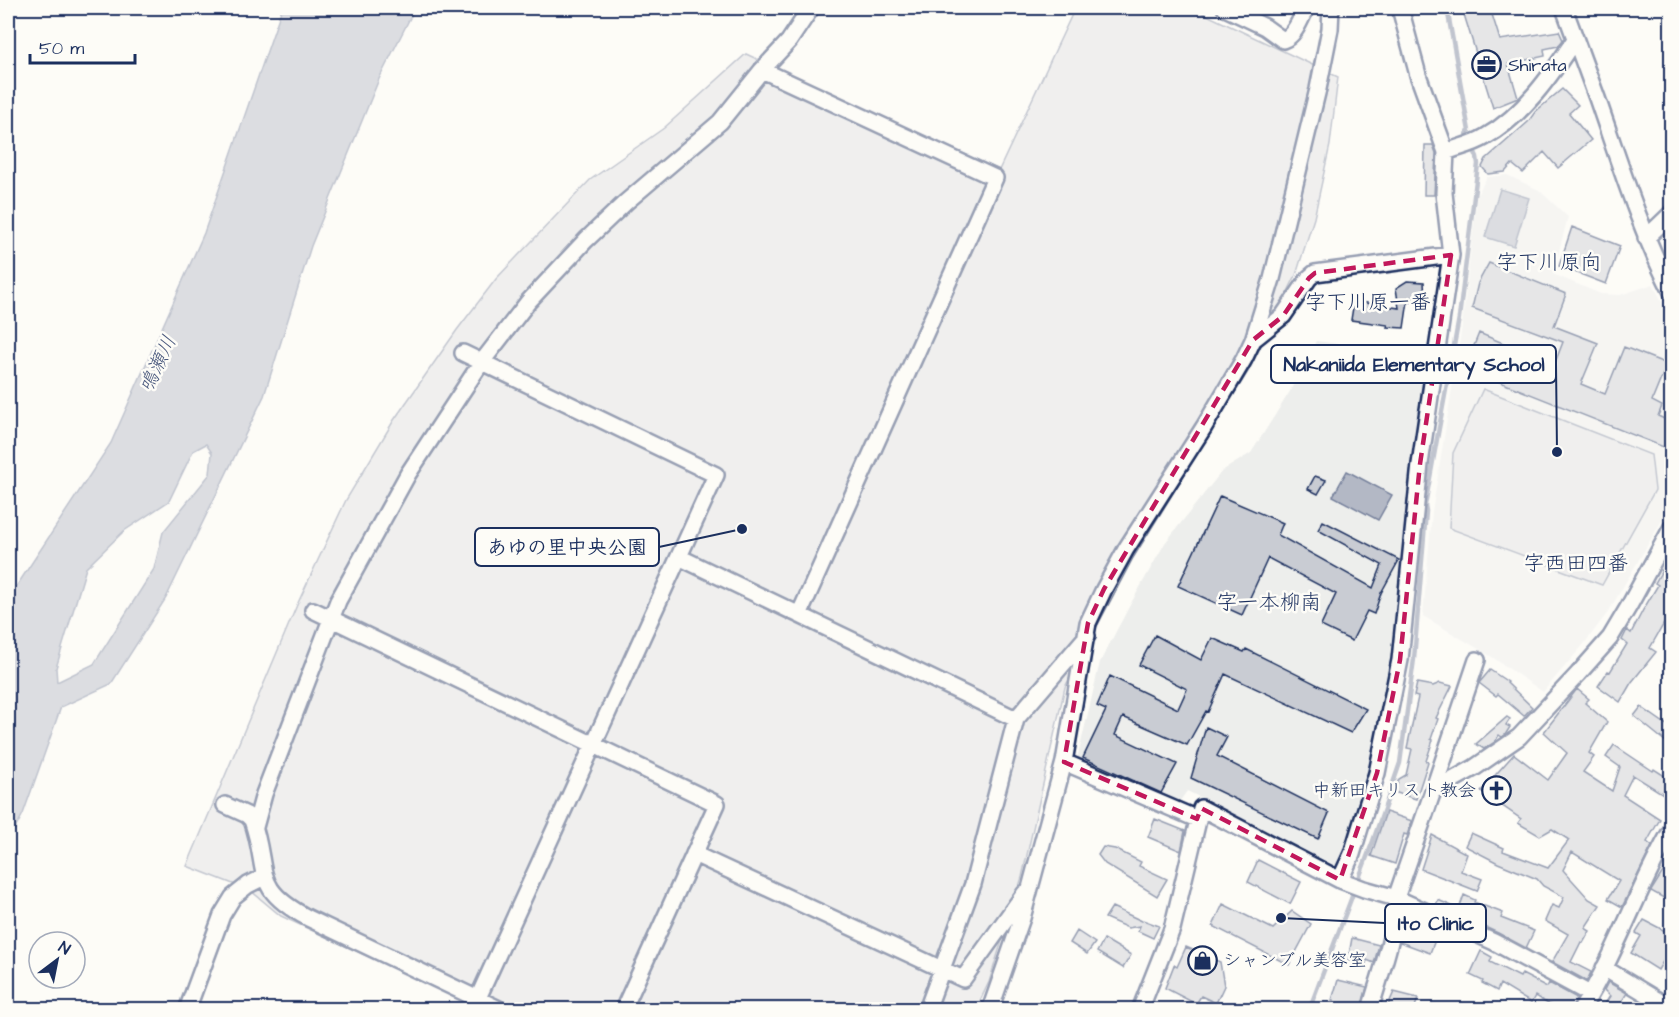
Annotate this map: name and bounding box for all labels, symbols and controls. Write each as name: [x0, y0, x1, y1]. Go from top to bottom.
scale bar: [30, 27, 135, 65]
text: 50 m: [39, 36, 84, 61]
office icon: Shirata: [1471, 49, 1503, 81]
place label: Shirata: [1508, 53, 1567, 78]
district label: 字下川原向: [1497, 248, 1602, 277]
district label: 字下川原一番: [1305, 288, 1431, 317]
water label: 鳴瀬川: [133, 331, 183, 397]
callout: Nakaniida Elementary School: [1271, 345, 1556, 383]
text: Nakaniida Elementary School: [1283, 351, 1545, 380]
callout: あゆの里中央公園: [475, 528, 659, 566]
text: あゆの里中央公園: [487, 534, 647, 562]
district label: 字西田四番: [1524, 549, 1629, 578]
district label: 字一本柳南: [1217, 588, 1322, 617]
church icon: 中新田キリスト教会: [1481, 774, 1513, 806]
place label: 中新田キリスト教会: [1313, 778, 1476, 803]
callout: Ito Clinic: [1385, 904, 1486, 942]
text: Ito Clinic: [1398, 910, 1475, 938]
north arrow: [27, 930, 87, 990]
text: N: [54, 936, 75, 960]
shop icon: シャンブル美容室: [1186, 944, 1218, 976]
place label: シャンブル美容室: [1223, 948, 1366, 973]

